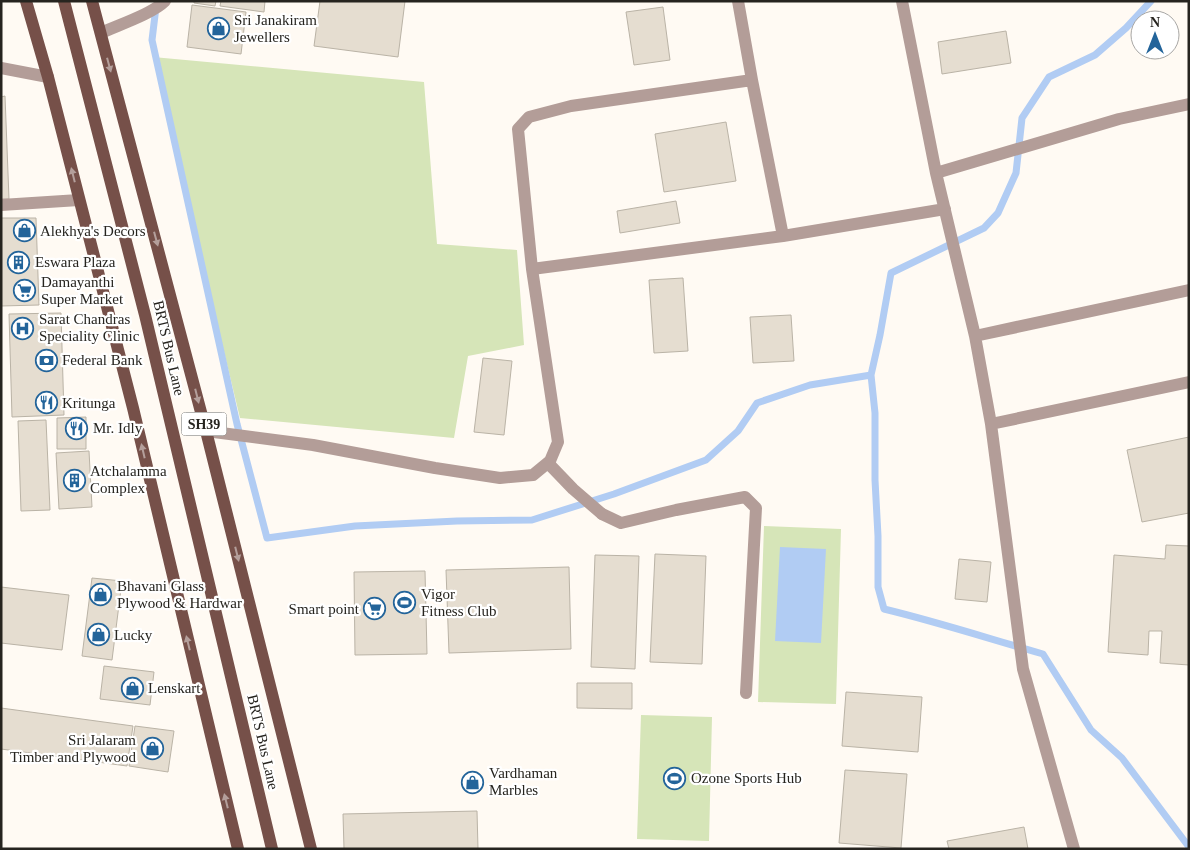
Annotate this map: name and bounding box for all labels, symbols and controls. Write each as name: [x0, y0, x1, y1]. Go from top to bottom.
north arrow: [1130, 10, 1180, 60]
place label: Sri Janakiram Jewellers: [234, 12, 317, 45]
text: N: [1150, 15, 1160, 30]
shop icon: Sri Janakiram Jewellers: [206, 17, 230, 41]
one-way arrow: [105, 58, 113, 73]
one-way arrow: [69, 167, 77, 182]
shop icon: Alekhya's Decors: [12, 219, 36, 243]
place label: Alekhya's Decors: [40, 223, 146, 239]
one-way arrow: [152, 232, 160, 247]
building icon: Eswara Plaza: [7, 250, 31, 274]
place label: Eswara Plaza: [35, 254, 116, 270]
place label: Damayanthi Super Market: [41, 274, 124, 307]
supermarket icon: Damayanthi Super Market: [13, 279, 37, 303]
street label: BRTS Bus Lane: [150, 299, 188, 398]
place label: Sarat Chandras Speciality Clinic: [39, 311, 140, 344]
hospital icon: Sarat Chandras Speciality Clinic: [11, 316, 35, 340]
bank icon: Federal Bank: [34, 348, 58, 372]
place label: Federal Bank: [62, 352, 143, 368]
one-way arrow: [193, 389, 201, 404]
restaurant icon: Kritunga: [34, 391, 58, 415]
place label: Kritunga: [62, 395, 116, 411]
road number: SH39: [182, 412, 226, 436]
restaurant icon: Mr. Idly: [65, 416, 89, 440]
place label: Mr. Idly: [93, 420, 143, 436]
one-way arrow: [139, 444, 147, 459]
place label: Atchalamma Complex: [90, 463, 167, 496]
building icon: Atchalamma Complex: [62, 468, 86, 492]
one-way arrow: [233, 546, 241, 561]
place label: Bhavani Glass Plywood & Hardwar: [117, 578, 242, 611]
shop icon: Bhavani Glass Plywood & Hardwar: [89, 583, 113, 607]
place label: Vigor Fitness Club: [421, 586, 496, 619]
sports icon: Vigor Fitness Club: [393, 591, 417, 615]
supermarket icon: Smart point: [363, 597, 387, 621]
place label: Smart point: [289, 601, 360, 617]
shop icon: Lucky: [86, 623, 110, 647]
place label: Lucky: [114, 627, 153, 643]
one-way arrow: [184, 636, 192, 651]
shop icon: Lenskart: [120, 676, 144, 700]
place label: Lenskart: [148, 680, 201, 696]
street label: BRTS Bus Lane: [244, 693, 282, 792]
place label: Sri Jalaram Timber and Plywood: [10, 732, 136, 765]
shop icon: Sri Jalaram Timber and Plywood: [140, 737, 164, 761]
place label: Vardhaman Marbles: [489, 765, 558, 798]
sports icon: Ozone Sports Hub: [663, 766, 687, 790]
shop icon: Vardhaman Marbles: [461, 770, 485, 794]
place label: Ozone Sports Hub: [691, 770, 802, 786]
one-way arrow: [222, 794, 230, 809]

